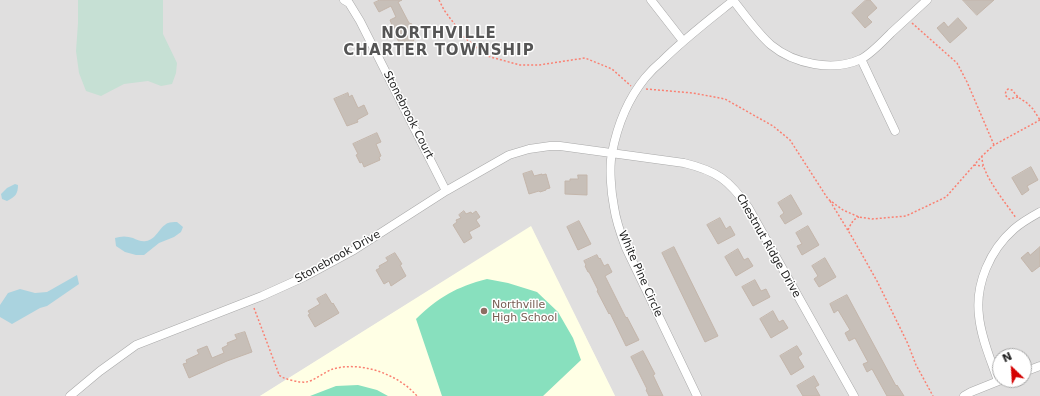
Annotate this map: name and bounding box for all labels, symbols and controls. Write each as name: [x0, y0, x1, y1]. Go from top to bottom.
district label: NORTHVILLE CHARTER TOWNSHIP: [343, 25, 535, 60]
street label: Stonebrook Court: [380, 69, 436, 161]
street label: Chestnut Ridge Drive: [733, 192, 803, 300]
street label: Stonebrook Drive: [293, 228, 383, 286]
street label: White Pine Circle: [615, 229, 665, 319]
place label: Northville High School: [492, 298, 557, 324]
marker: Northville High School: [479, 306, 489, 316]
north arrow: [992, 348, 1032, 388]
text: N: [1000, 350, 1014, 365]

